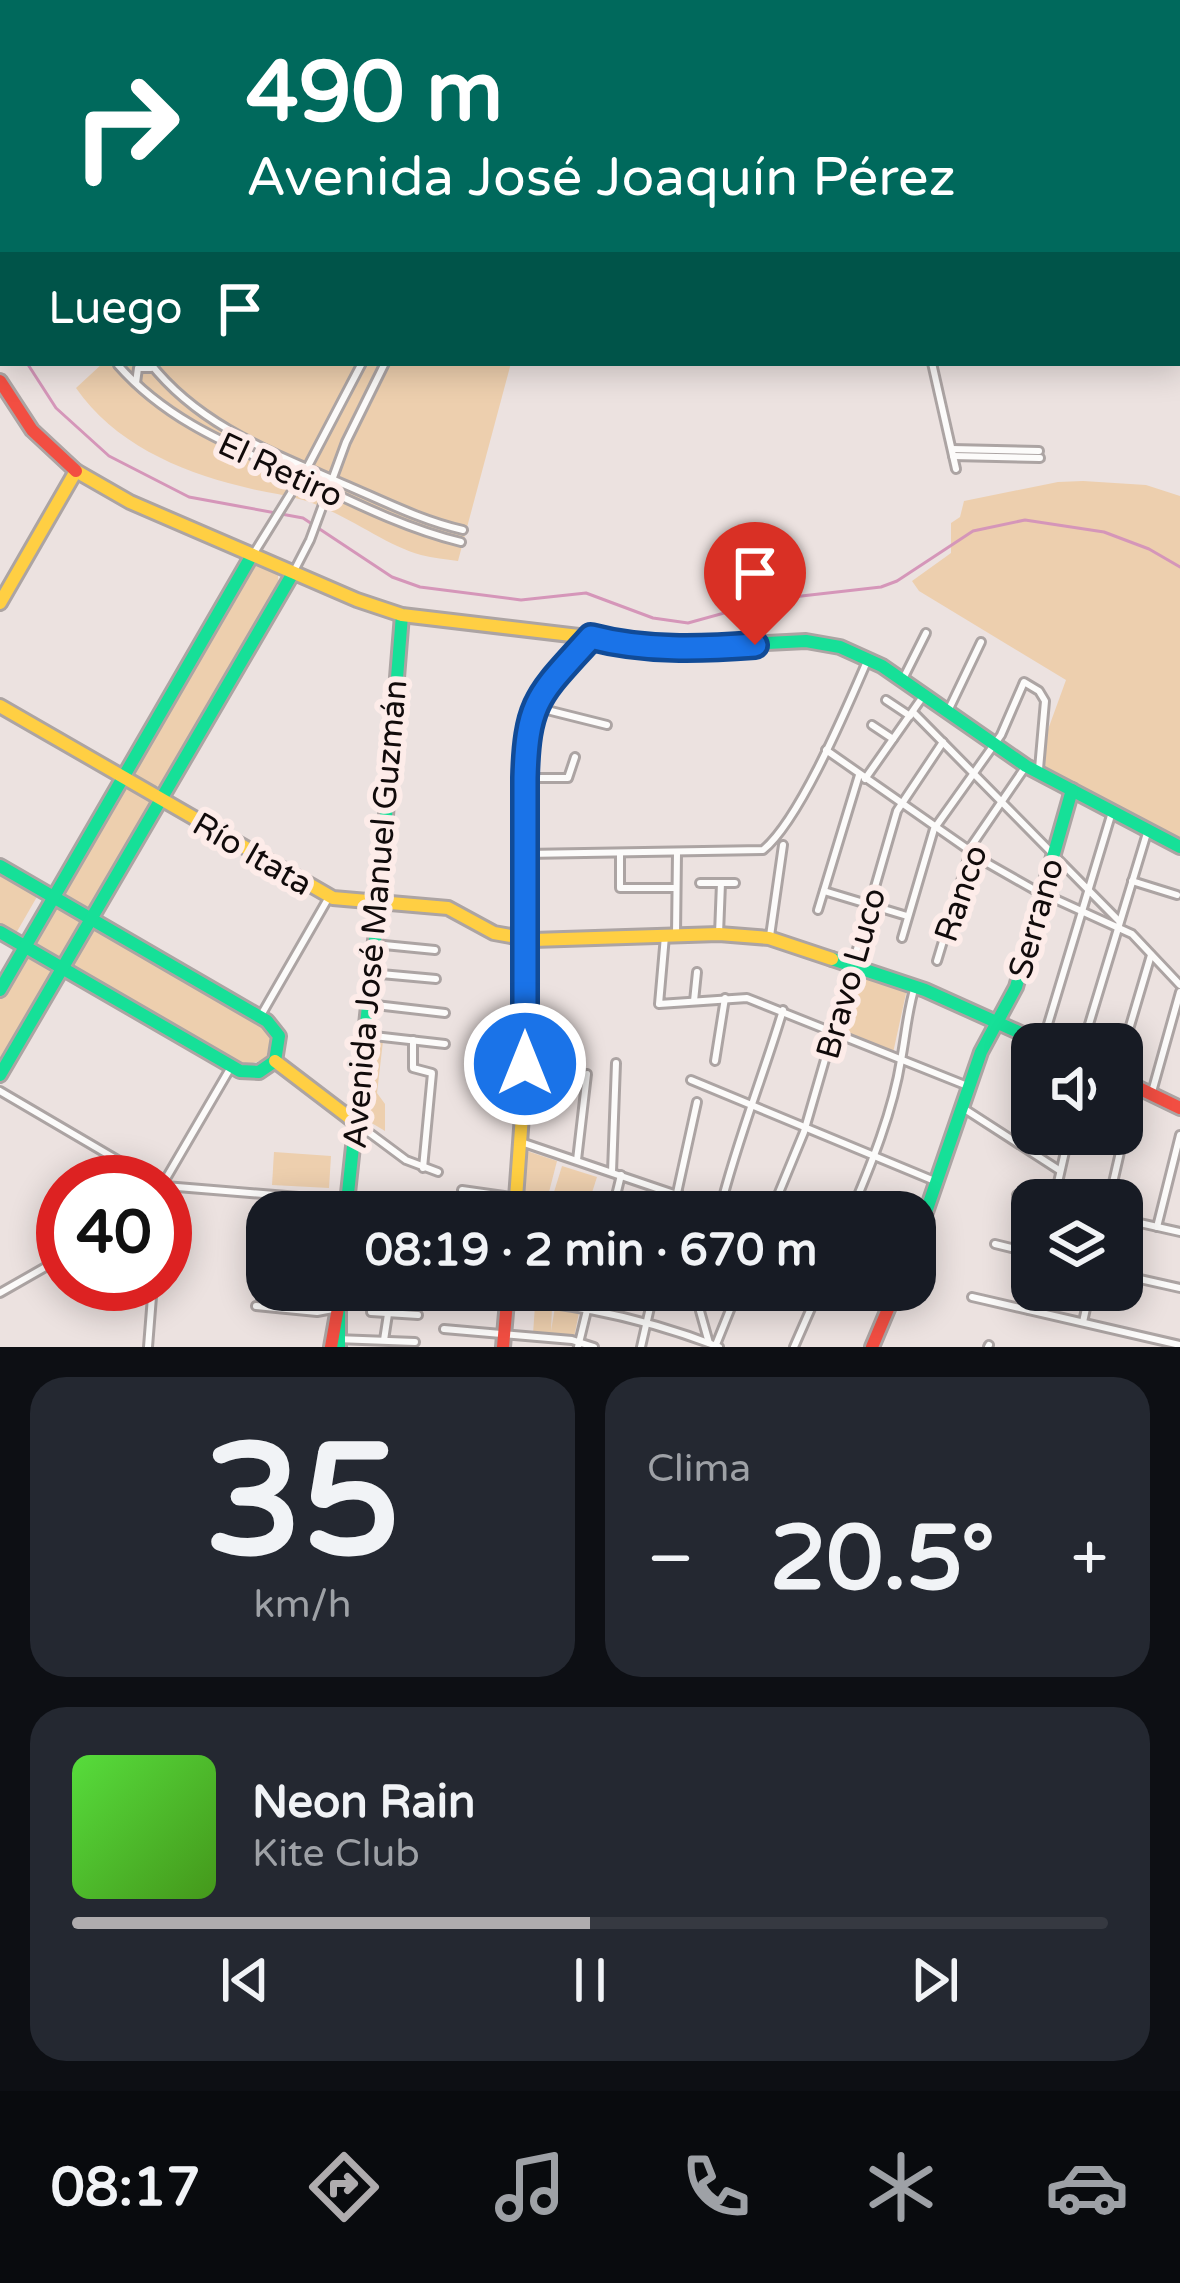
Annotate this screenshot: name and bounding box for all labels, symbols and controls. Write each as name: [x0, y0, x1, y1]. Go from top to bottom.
text: 490 m: [246, 43, 503, 144]
icon: right: [48, 48, 204, 204]
text: Avenida José Joaquín Pérez: [246, 145, 956, 210]
icon: arrive: [207, 276, 273, 342]
text: Luego: [48, 282, 183, 336]
street label: El Retiro: [212, 425, 349, 516]
pin: [704, 522, 806, 645]
icon: arrive: [722, 540, 788, 606]
street label: Avenida José Manuel Guzmán: [336, 678, 415, 1150]
street label: Río Itata: [186, 805, 319, 904]
street label: Ranco: [927, 840, 996, 947]
street label: Serrano: [1001, 854, 1072, 983]
street label: Bravo Luco: [808, 883, 894, 1063]
position arrow: [462, 1001, 588, 1127]
map controls: [1011, 1023, 1143, 1311]
button: sound: [1011, 1023, 1143, 1155]
speed limit sign: 40: [36, 1155, 192, 1311]
button: layers: [1011, 1179, 1143, 1311]
text: 08:19 · 2 min · 670 m: [365, 1224, 817, 1278]
text: 35: [205, 1409, 400, 1597]
text: Clima: [647, 1445, 751, 1492]
text: 20.5°: [770, 1505, 995, 1614]
text: −: [647, 1519, 694, 1599]
text: +: [1071, 1519, 1108, 1599]
text: km/h: [253, 1581, 352, 1628]
text: Neon Rain: [252, 1776, 475, 1830]
text: Kite Club: [252, 1830, 420, 1877]
icon: previous: [212, 1947, 278, 2013]
icon: pause: [557, 1947, 623, 2013]
icon: next: [902, 1947, 968, 2013]
icon: directions: [302, 2145, 386, 2229]
icon: music: [488, 2145, 572, 2229]
icon: phone: [674, 2145, 758, 2229]
icon: climate: [859, 2145, 943, 2229]
icon: car: [1045, 2145, 1129, 2229]
text: 08:17: [51, 2155, 201, 2220]

